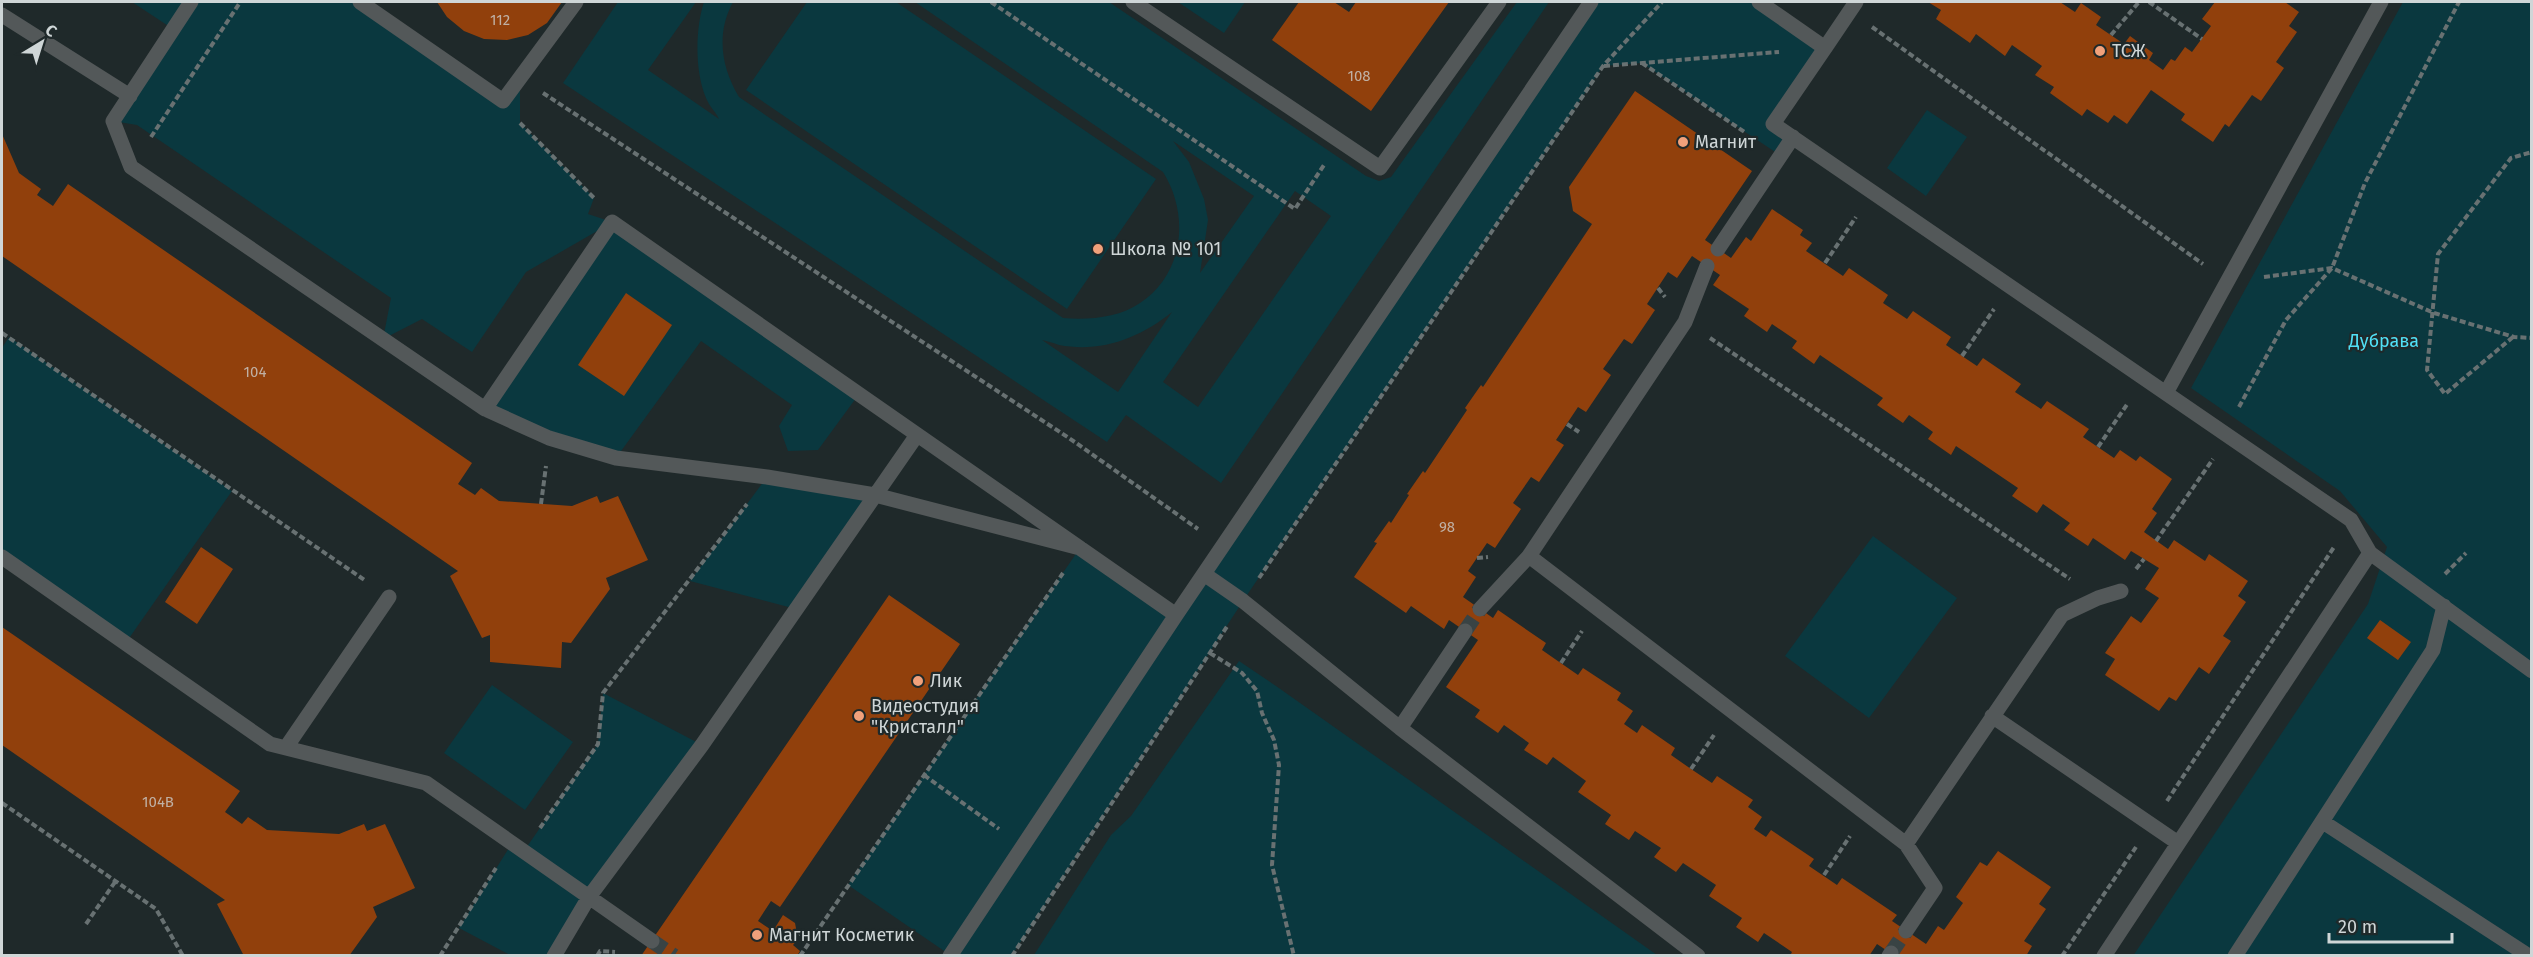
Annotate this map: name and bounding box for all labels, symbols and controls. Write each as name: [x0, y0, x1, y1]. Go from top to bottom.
house number: 112: [490, 11, 510, 29]
north arrow: [12, 12, 72, 72]
text: С: [41, 20, 61, 41]
place label: ТСЖ: [2112, 40, 2146, 62]
marker: ТСЖ: [2093, 44, 2107, 58]
house number: 108: [1347, 67, 1371, 85]
place label: Магнит: [1695, 131, 1757, 153]
marker: Магнит: [1676, 135, 1690, 149]
place label: Школа № 101: [1110, 238, 1221, 260]
marker: Школа № 101: [1091, 242, 1105, 256]
park label: Дубрава: [2348, 330, 2419, 352]
house number: 104: [244, 363, 266, 381]
house number: 98: [1439, 518, 1455, 536]
place label: Лик: [930, 670, 963, 692]
marker: Лик: [911, 674, 925, 688]
place label: Видеостудия "Кристалл": [871, 695, 979, 738]
marker: Видеостудия "Кристалл": [852, 709, 866, 723]
house number: 104В: [142, 793, 174, 811]
scale bar: [2329, 906, 2452, 944]
text: 20 m: [2338, 916, 2377, 938]
place label: Магнит Косметик: [769, 924, 915, 946]
marker: Магнит Косметик: [750, 928, 764, 942]

